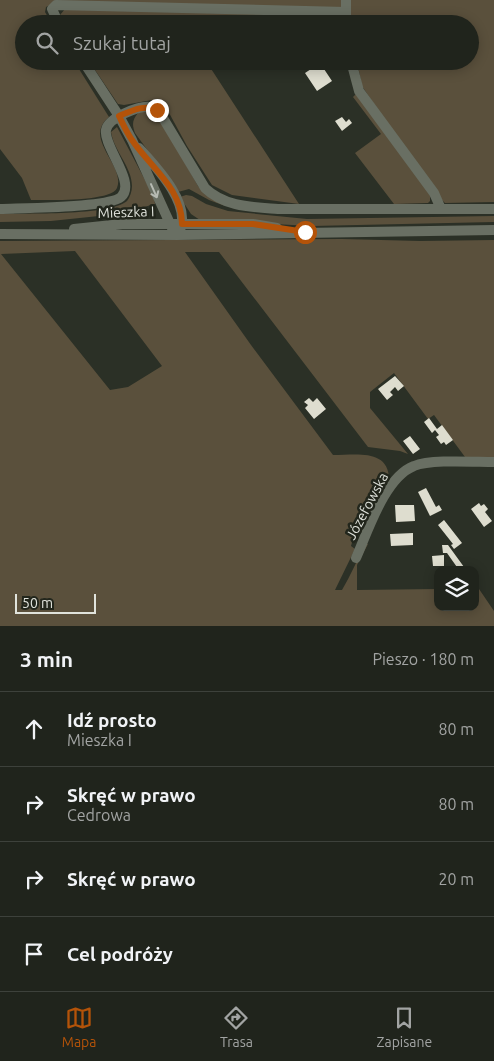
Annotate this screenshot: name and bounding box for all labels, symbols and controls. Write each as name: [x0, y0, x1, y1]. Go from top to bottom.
search box: [15, 15, 479, 70]
icon: search: [33, 29, 61, 57]
text: Szukaj tutaj: [73, 32, 171, 54]
route end: [146, 99, 169, 122]
one-way arrow: [150, 183, 160, 198]
street label: Mieszka I: [97, 203, 155, 221]
route start: [294, 221, 317, 244]
street label: Józefowska: [343, 470, 391, 542]
map controls: [434, 566, 479, 611]
button: layers: [434, 566, 479, 611]
scale bar: [15, 591, 96, 614]
text: 50 m: [22, 595, 53, 611]
text: 3 min: [20, 647, 73, 671]
text: Pieszo · 180 m: [372, 650, 474, 668]
text: Idź prosto: [67, 709, 157, 731]
icon: ahead: [20, 715, 48, 743]
text: 80 m: [438, 720, 474, 738]
text: Mieszka I: [67, 731, 132, 749]
text: Skręć w prawo: [67, 784, 196, 806]
icon: right: [20, 790, 48, 818]
text: 80 m: [438, 795, 474, 813]
text: Cedrowa: [67, 806, 131, 824]
icon: right: [20, 865, 48, 893]
text: Skręć w prawo: [67, 868, 196, 890]
text: 20 m: [438, 870, 474, 888]
icon: arrive: [20, 940, 48, 968]
text: Cel podróży: [67, 943, 173, 965]
tab: Mapa: [62, 1004, 96, 1050]
tab: Trasa: [220, 1004, 253, 1050]
tab: Zapisane: [377, 1004, 432, 1050]

